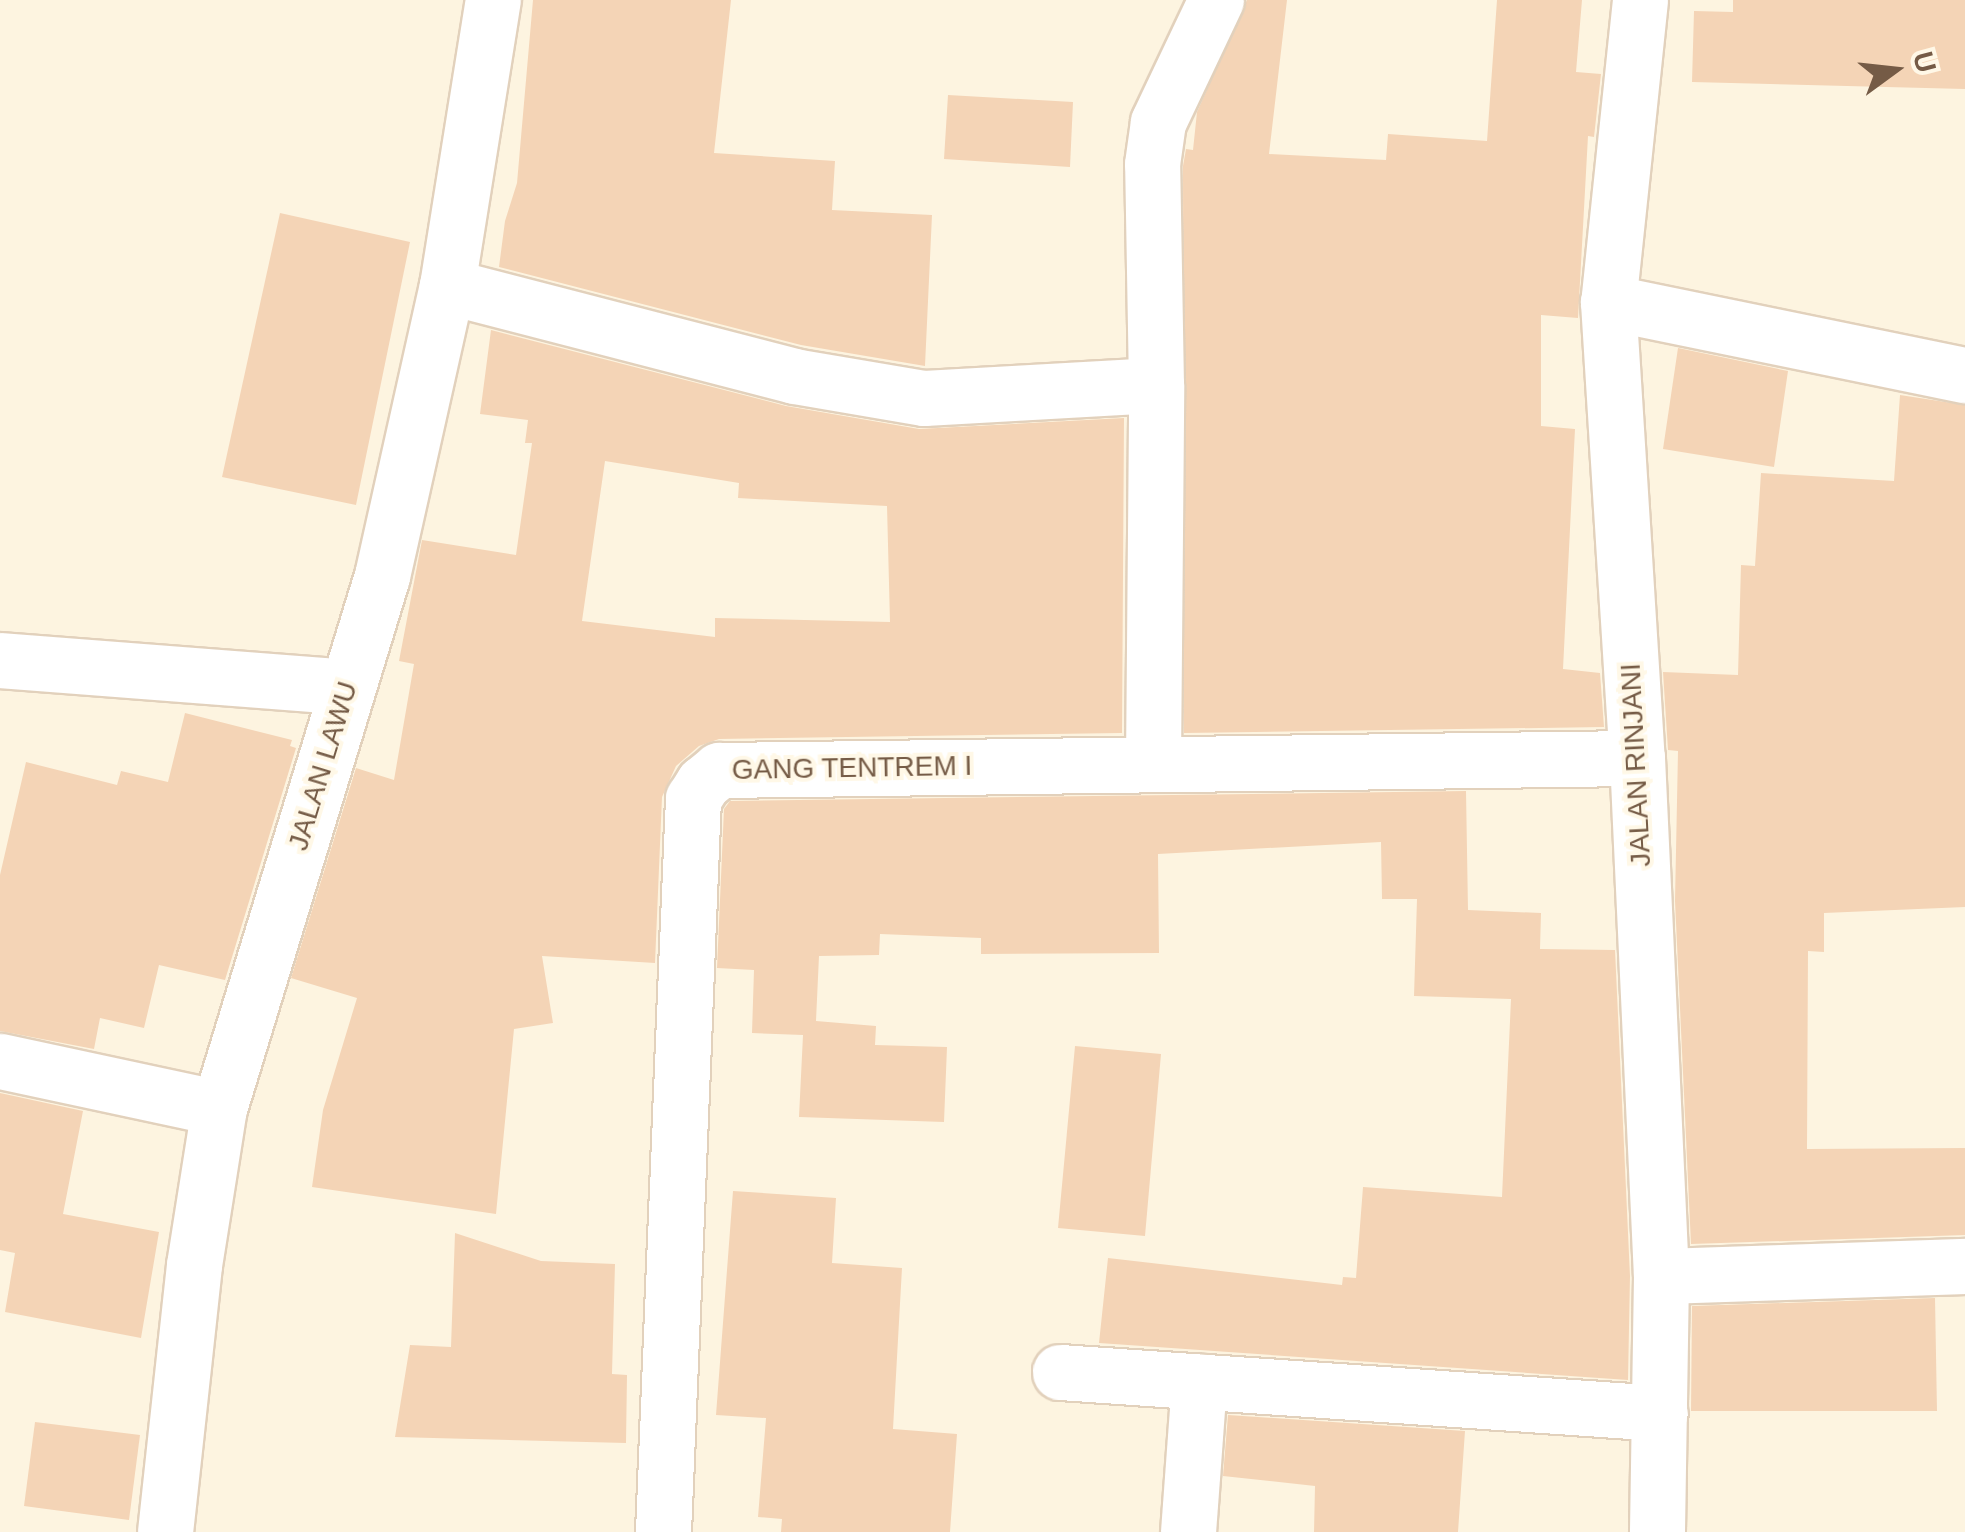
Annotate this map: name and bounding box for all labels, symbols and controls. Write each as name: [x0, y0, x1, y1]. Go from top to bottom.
north arrow: [1845, 20, 1945, 120]
text: U: [1907, 48, 1942, 76]
street label: JALAN RINJANI: [1614, 662, 1658, 868]
street label: JALAN LAWU: [281, 678, 365, 854]
street label: GANG TENTREM I: [731, 749, 973, 787]

